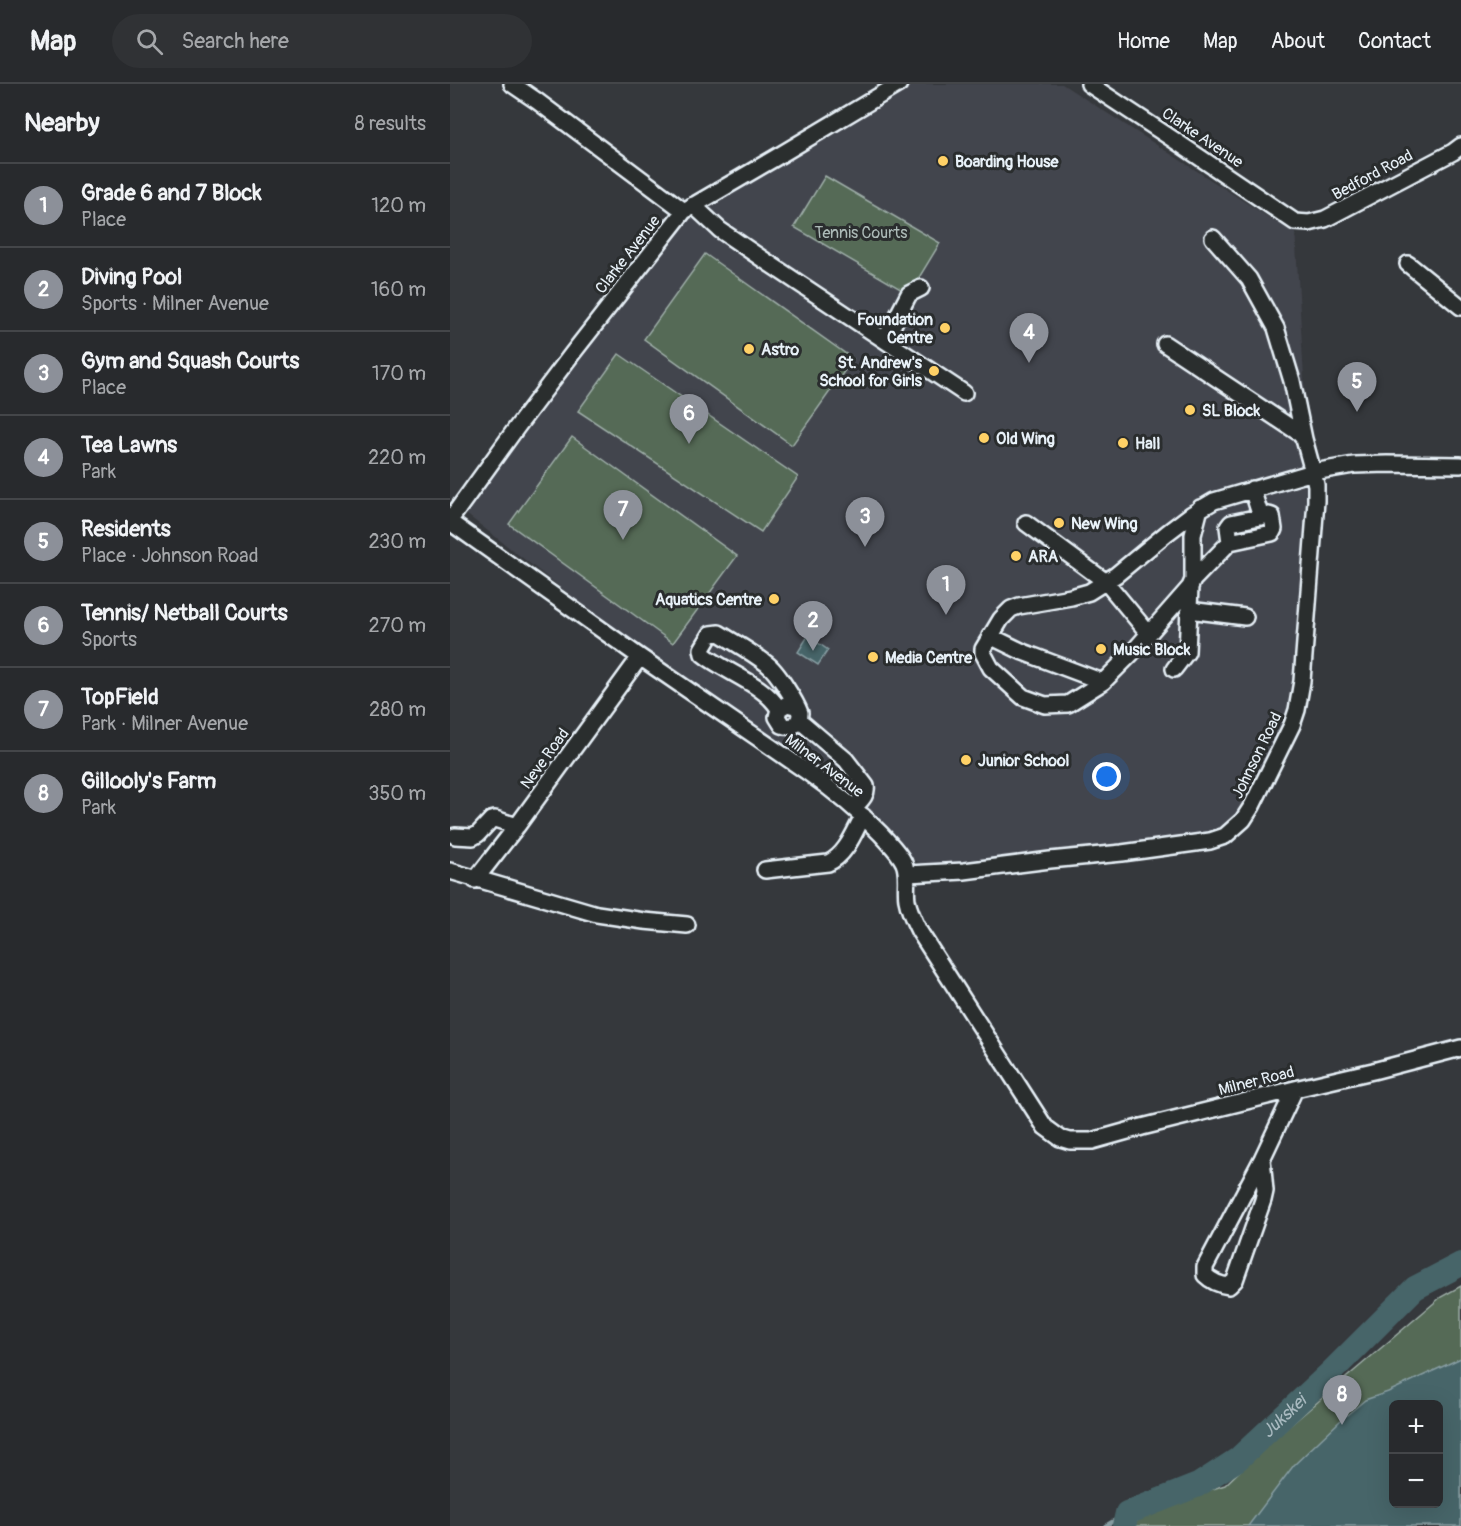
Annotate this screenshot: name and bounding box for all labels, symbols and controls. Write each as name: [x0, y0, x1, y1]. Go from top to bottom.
search box: [112, 14, 532, 68]
text: Map: [30, 24, 76, 59]
icon: search: [133, 25, 166, 58]
text: Search here: [181, 27, 289, 55]
text: Home: [1117, 28, 1170, 55]
text: Map: [1203, 28, 1238, 55]
text: About: [1271, 28, 1325, 55]
text: Contact: [1358, 28, 1431, 55]
street label: Clarke Avenue: [1158, 103, 1247, 172]
text: Nearby: [24, 107, 100, 139]
text: 8 results: [355, 111, 426, 136]
street label: Bedford Road: [1329, 145, 1416, 205]
place label: Boarding House: [955, 152, 1060, 172]
marker: Boarding House: [936, 154, 950, 168]
text: Grade 6 and 7 Block: [81, 179, 262, 207]
text: 1: [40, 193, 47, 218]
text: 120 m: [371, 193, 426, 218]
text: Place: [81, 207, 126, 232]
street label: Clarke Avenue: [591, 211, 665, 298]
park label: Tennis Courts: [815, 223, 907, 243]
text: Diving Pool: [81, 263, 182, 291]
text: 2: [38, 277, 49, 302]
text: 160 m: [371, 277, 426, 302]
text: Sports · Milner Avenue: [81, 291, 269, 316]
place label: Foundation Centre: [857, 310, 934, 348]
pin: 4: [1010, 314, 1048, 363]
marker: Foundation Centre: [938, 321, 952, 335]
place label: Astro: [761, 340, 799, 360]
marker: Astro: [742, 342, 756, 356]
text: Gym and Squash Courts: [81, 347, 299, 375]
place label: St. Andrew's School for Girls: [819, 353, 923, 391]
text: 3: [38, 361, 49, 386]
text: 170 m: [372, 361, 426, 386]
pin: 5: [1338, 362, 1376, 412]
marker: St. Andrew's School for Girls: [927, 364, 941, 378]
text: Place: [81, 375, 126, 400]
pin: 6: [670, 394, 708, 444]
place label: SL Block: [1202, 401, 1260, 421]
marker: SL Block: [1183, 403, 1197, 417]
place label: Old Wing: [996, 429, 1055, 449]
text: Tea Lawns: [81, 431, 177, 459]
marker: Old Wing: [977, 431, 991, 445]
place label: Hall: [1135, 434, 1160, 454]
marker: Hall: [1116, 436, 1130, 450]
text: 4: [38, 445, 49, 470]
text: 220 m: [368, 445, 426, 470]
text: Park: [81, 459, 116, 484]
pin: 7: [604, 490, 642, 540]
pin: 3: [846, 498, 884, 547]
place label: New Wing: [1071, 514, 1137, 534]
text: Residents: [81, 515, 171, 543]
marker: New Wing: [1052, 516, 1066, 530]
text: 5: [38, 529, 49, 554]
text: 230 m: [369, 529, 426, 554]
text: Place · Johnson Road: [81, 543, 258, 568]
place label: ARA: [1028, 547, 1059, 567]
marker: ARA: [1009, 549, 1023, 563]
pin: 1: [926, 566, 966, 615]
place label: Aquatics Centre: [655, 590, 763, 610]
marker: Aquatics Centre: [767, 592, 781, 606]
text: Tennis/ Netball Courts: [81, 599, 288, 627]
pin: 2: [794, 602, 832, 651]
text: 6: [38, 613, 49, 638]
text: 270 m: [368, 613, 426, 638]
text: Sports: [81, 627, 137, 652]
place label: Music Block: [1113, 640, 1191, 660]
marker: Music Block: [1094, 642, 1108, 656]
place label: Media Centre: [885, 648, 973, 668]
marker: Media Centre: [866, 650, 880, 664]
text: TopField: [81, 683, 159, 711]
text: 7: [38, 697, 49, 722]
text: 280 m: [369, 697, 426, 722]
street label: Johnson Road: [1227, 709, 1286, 802]
text: Park · Milner Avenue: [81, 711, 248, 736]
street label: Neve Road: [516, 724, 574, 793]
street label: Milner Avenue: [781, 730, 868, 802]
place label: Junior School: [978, 751, 1070, 771]
marker: Junior School: [959, 753, 973, 767]
your location: [1092, 762, 1121, 791]
text: Gillooly's Farm: [81, 767, 216, 795]
text: 8: [38, 781, 49, 806]
text: 350 m: [368, 781, 426, 806]
text: Park: [81, 795, 116, 820]
street label: Milner Road: [1216, 1062, 1296, 1100]
pin: 8: [1322, 1376, 1362, 1425]
water label: Jukskei: [1257, 1388, 1313, 1443]
map controls: [1389, 1400, 1443, 1508]
button: +: [1389, 1400, 1443, 1454]
button: −: [1389, 1454, 1443, 1508]

